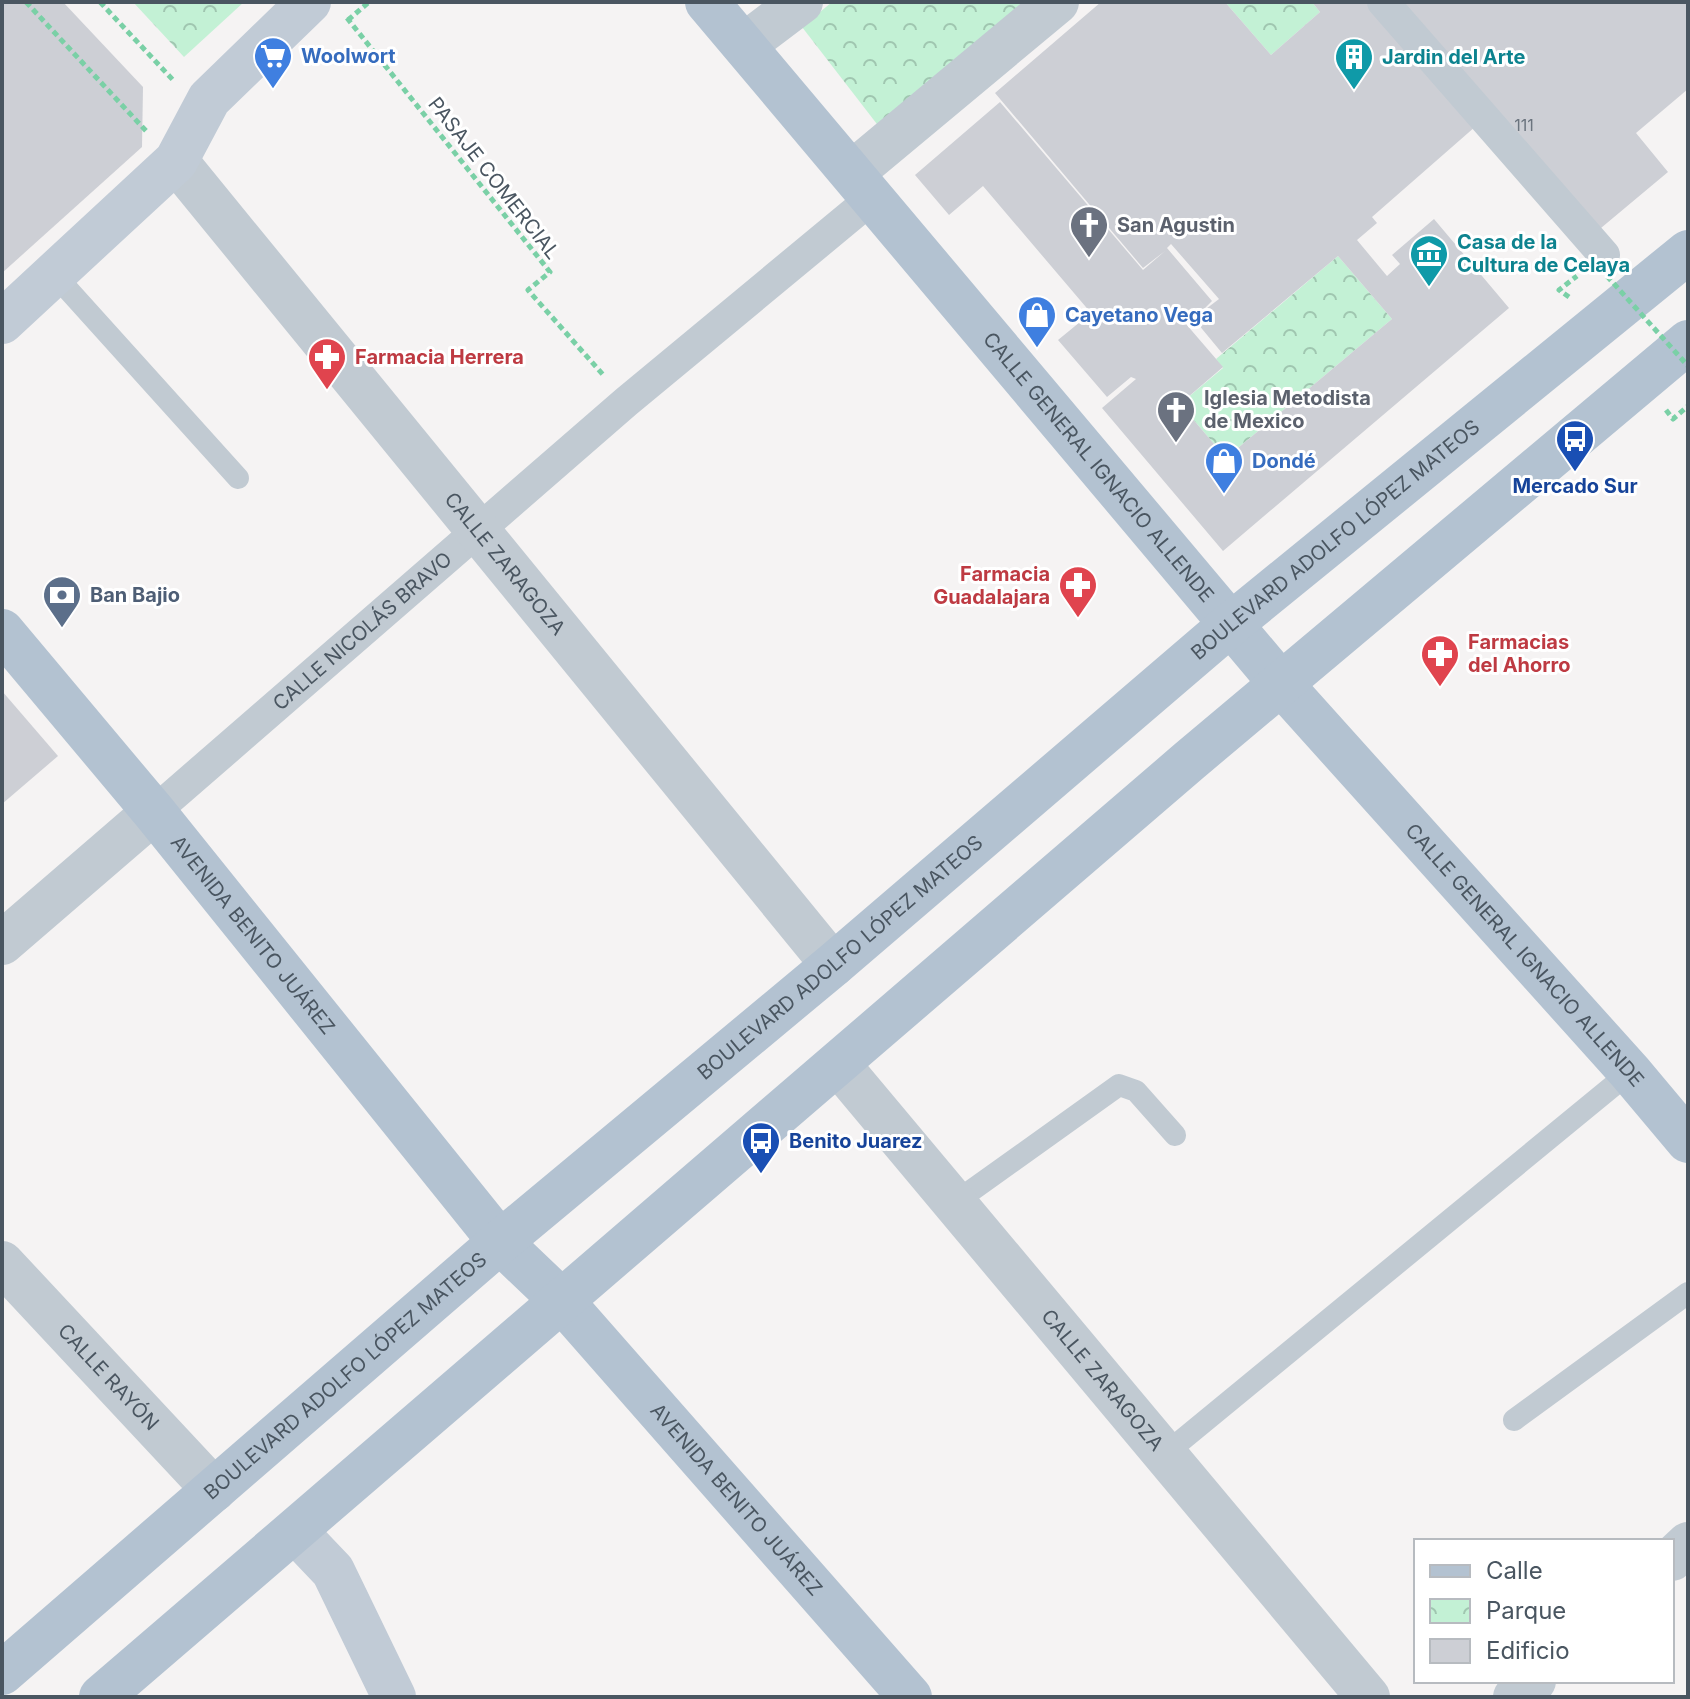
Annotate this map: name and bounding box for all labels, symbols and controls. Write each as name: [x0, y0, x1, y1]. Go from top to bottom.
supermarket icon: Woolwort: [252, 35, 294, 90]
building icon: Jardin del Arte: [1333, 36, 1375, 91]
place label: Woolwort: [301, 44, 396, 68]
place label: Jardin del Arte: [1382, 45, 1525, 69]
street label: PASAJE COMERCIAL: [423, 92, 565, 264]
house number: 111: [1514, 115, 1534, 135]
church icon: San Agustin: [1068, 204, 1110, 259]
place label: San Agustin: [1117, 213, 1235, 237]
place label: Casa de la Cultura de Celaya: [1457, 230, 1630, 277]
museum icon: Casa de la Cultura de Celaya: [1408, 233, 1450, 288]
shop icon: Cayetano Vega: [1016, 294, 1058, 349]
place label: Cayetano Vega: [1065, 303, 1213, 327]
street label: CALLE GENERAL IGNACIO ALLENDE: [978, 327, 1219, 607]
pharmacy icon: Farmacia Herrera: [306, 336, 348, 391]
place label: Farmacia Herrera: [355, 345, 524, 369]
place label: Iglesia Metodista de Mexico: [1204, 386, 1371, 433]
church icon: Iglesia Metodista de Mexico: [1155, 389, 1197, 444]
street label: BOULEVARD ADOLFO LÓPEZ MATEOS: [1186, 415, 1484, 665]
bus stop icon: Mercado Sur: [1554, 418, 1596, 473]
shop icon: Dondé: [1203, 440, 1245, 495]
place label: Dondé: [1252, 449, 1316, 473]
place label: Mercado Sur: [1512, 474, 1638, 498]
street label: CALLE ZARAGOZA: [440, 487, 571, 640]
street label: CALLE NICOLÁS BRAVO: [268, 547, 457, 715]
place label: Farmacia Guadalajara: [933, 562, 1050, 609]
pharmacy icon: Farmacia Guadalajara: [1057, 564, 1099, 619]
bank icon: Ban Bajio: [41, 574, 83, 629]
place label: Ban Bajio: [90, 583, 180, 607]
place label: Farmacias del Ahorro: [1468, 630, 1571, 677]
pharmacy icon: Farmacias del Ahorro: [1419, 633, 1461, 688]
street label: CALLE GENERAL IGNACIO ALLENDE: [1400, 819, 1649, 1092]
street label: BOULEVARD ADOLFO LÓPEZ MATEOS: [693, 830, 987, 1085]
street label: AVENIDA BENITO JUÁREZ: [166, 831, 340, 1039]
bus stop icon: Benito Juarez: [740, 1120, 782, 1175]
place label: Benito Juarez: [789, 1129, 923, 1153]
street label: BOULEVARD ADOLFO LÓPEZ MATEOS: [199, 1247, 491, 1505]
street label: CALLE ZARAGOZA: [1036, 1304, 1169, 1456]
street label: CALLE RAYÓN: [53, 1319, 164, 1435]
street label: AVENIDA BENITO JUÁREZ: [646, 1398, 827, 1600]
legend: [1414, 1539, 1674, 1683]
text: Calle: [1486, 1556, 1543, 1585]
text: Parque: [1486, 1596, 1566, 1625]
text: Edificio: [1486, 1636, 1570, 1665]

